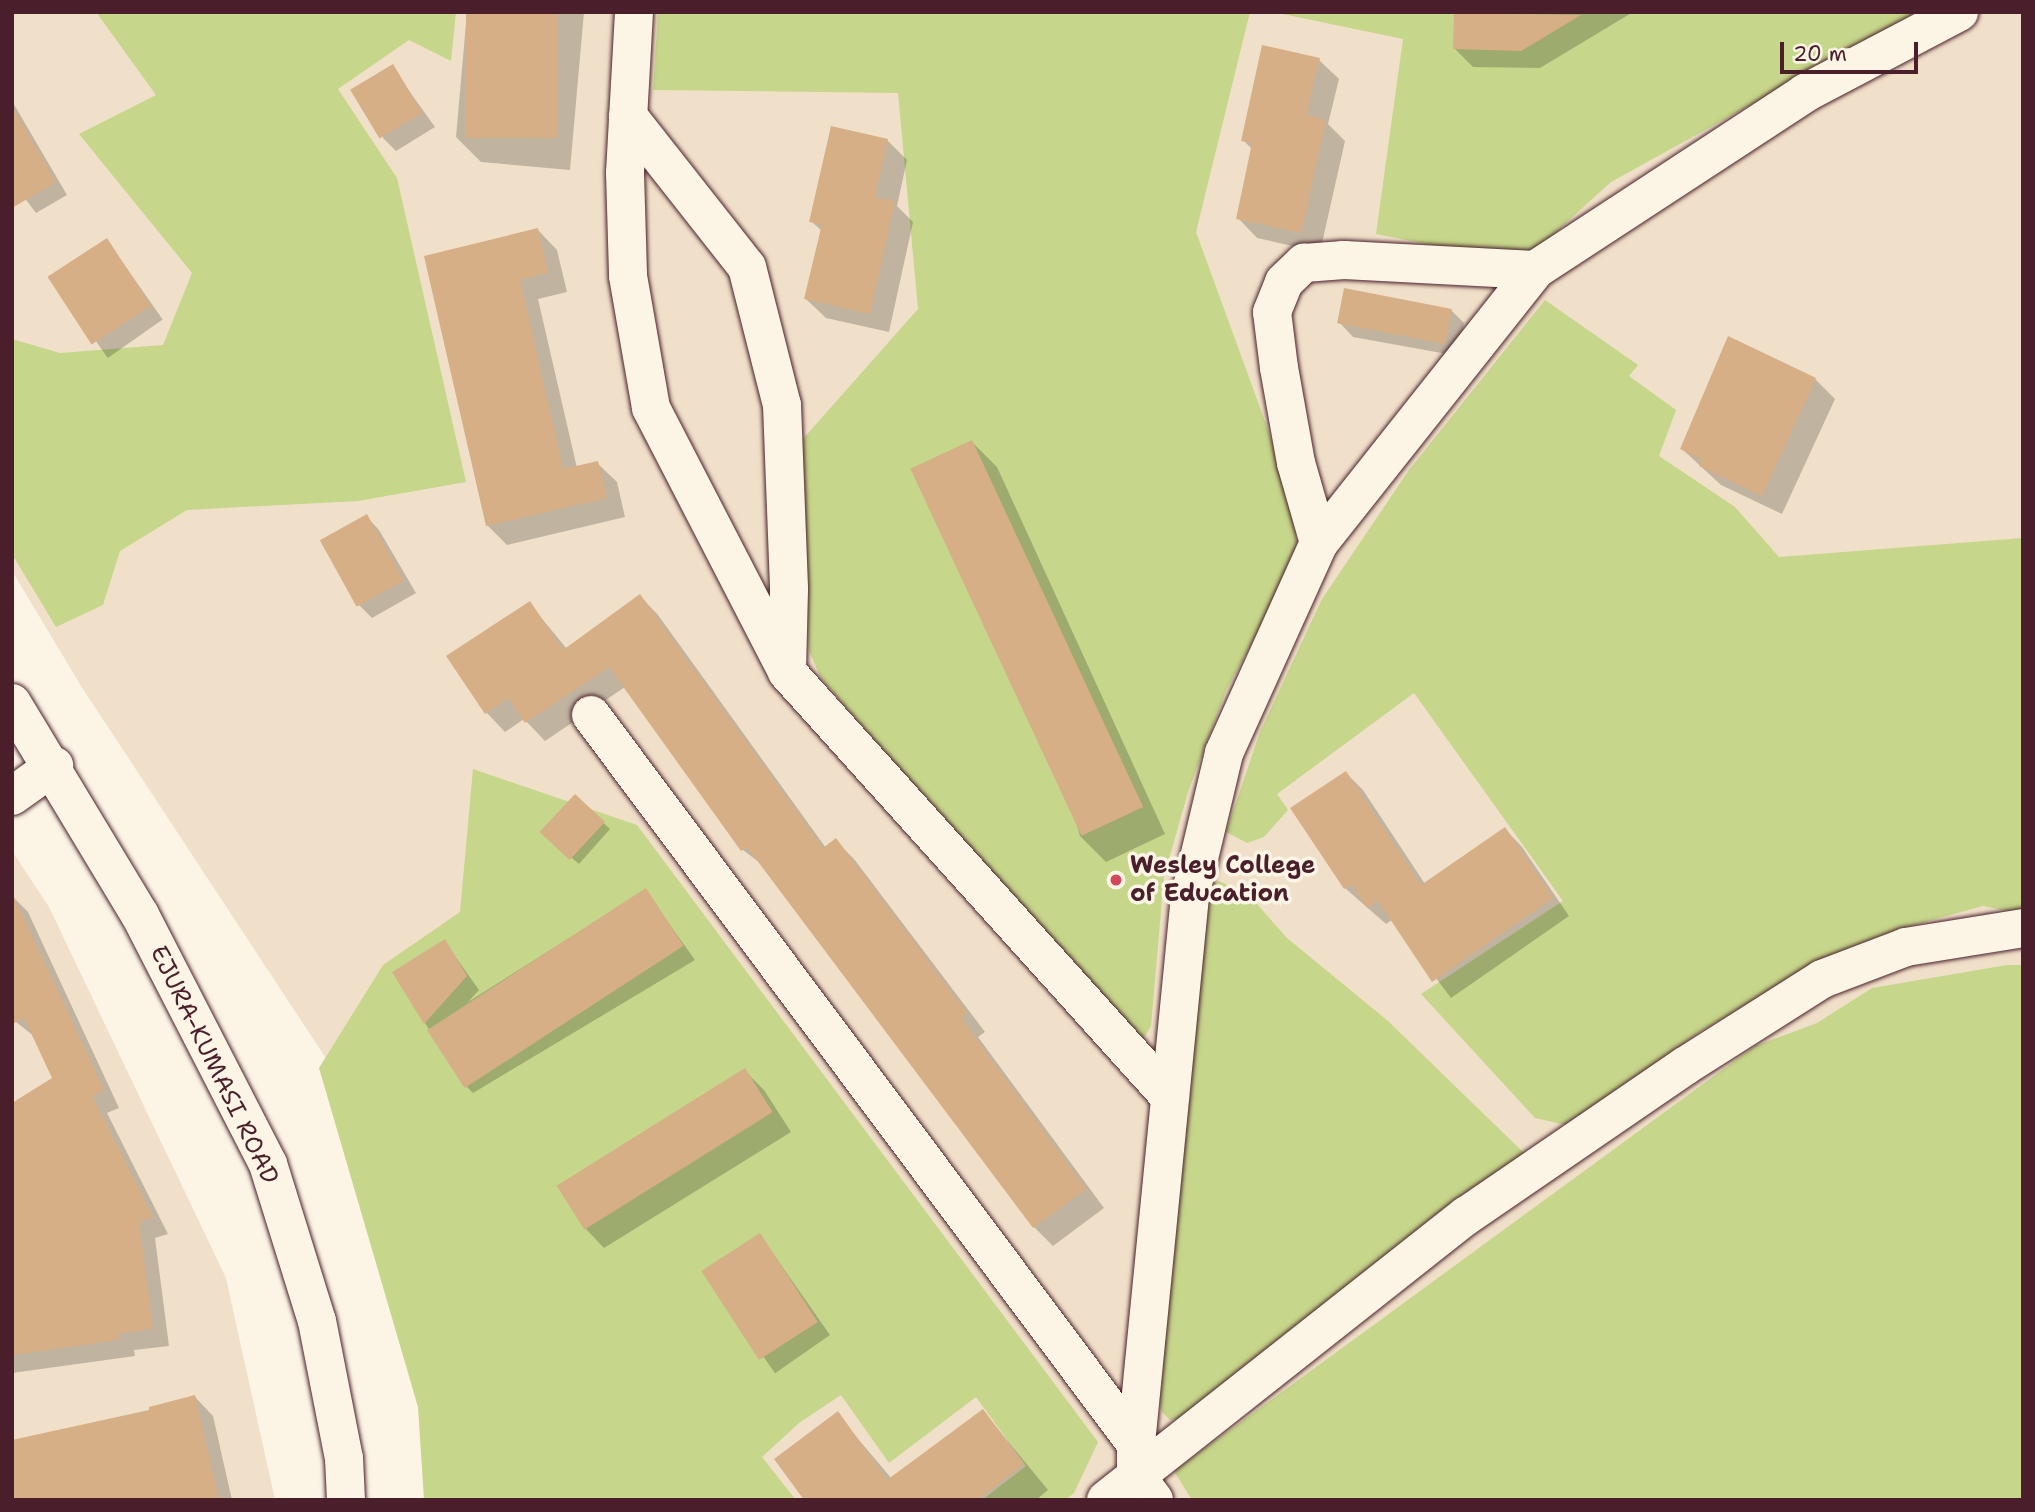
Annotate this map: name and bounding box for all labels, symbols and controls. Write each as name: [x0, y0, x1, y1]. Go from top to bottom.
scale bar: [1783, 28, 1921, 72]
text: 20 m: [1793, 40, 1847, 68]
place label: Wesley College of Education: [1130, 852, 1315, 908]
marker: Wesley College of Education: [1108, 872, 1124, 888]
street label: EJURA-KUMASI ROAD: [144, 941, 284, 1189]

